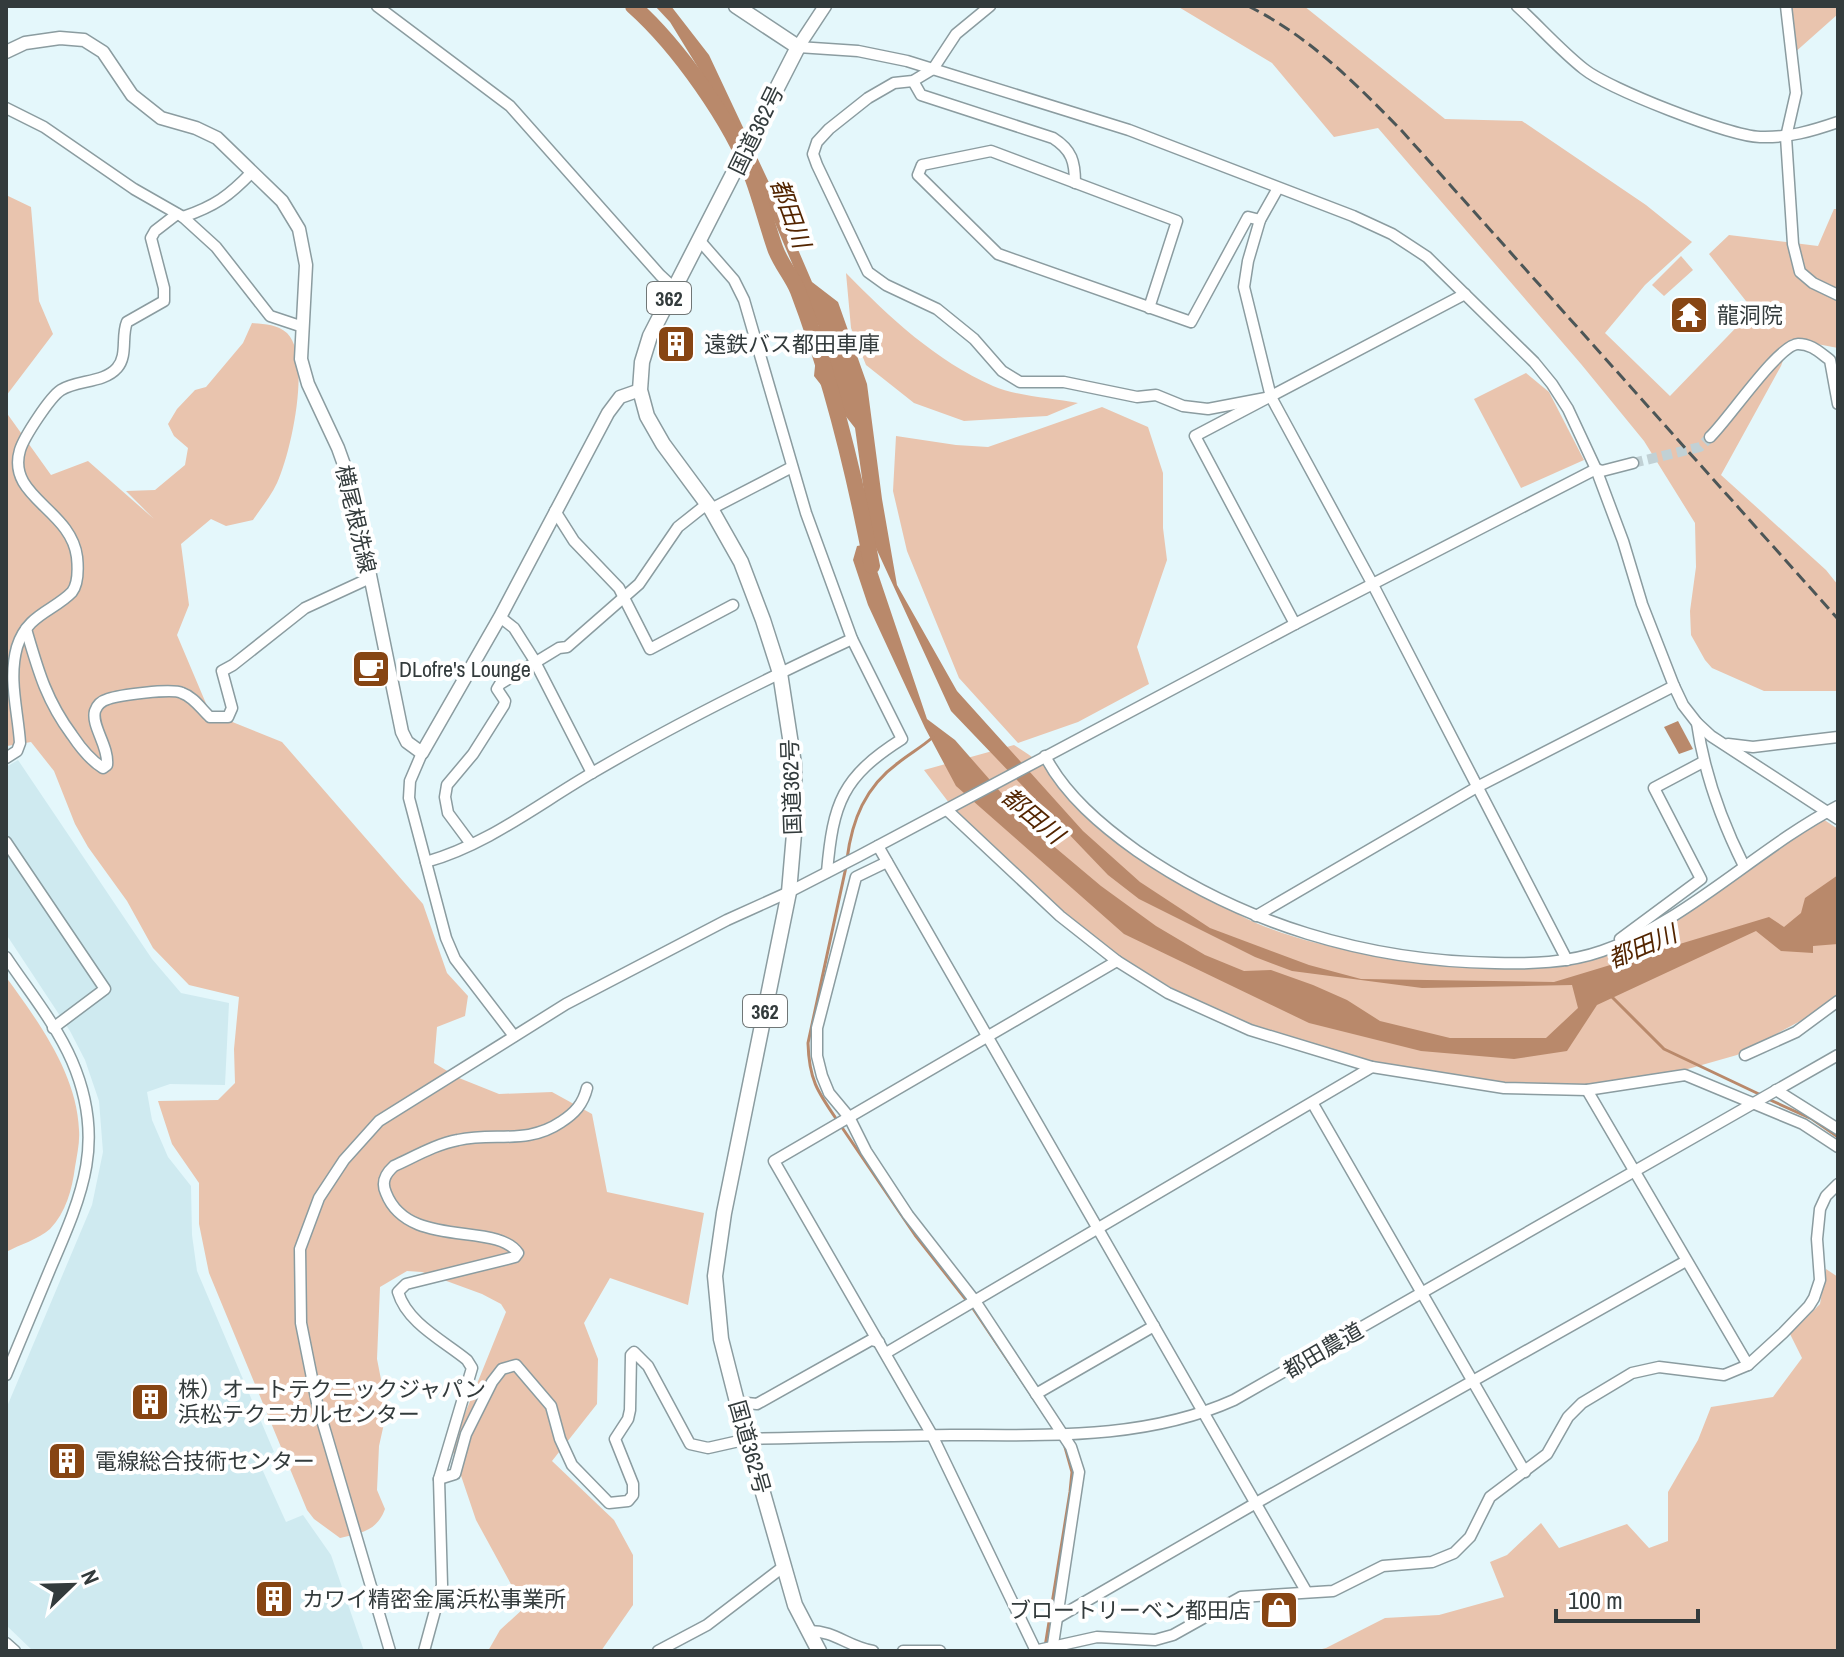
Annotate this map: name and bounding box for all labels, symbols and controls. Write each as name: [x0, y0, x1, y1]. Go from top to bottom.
street label: 国道362号: [721, 80, 791, 180]
water label: 都田川: [764, 174, 819, 255]
road number: 362: [647, 282, 691, 314]
temple icon: 龍洞院: [1668, 294, 1710, 336]
place label: 龍洞院: [1717, 300, 1783, 330]
building icon: 遠鉄バス都田車庫: [655, 323, 697, 365]
place label: 遠鉄バス都田車庫: [704, 329, 880, 359]
street label: 横尾根洗線: [329, 462, 383, 576]
cafe icon: DLofre's Lounge: [350, 648, 392, 690]
place label: DLofre's Lounge: [399, 654, 531, 684]
street label: 国道362号: [774, 738, 808, 836]
water label: 都田川: [995, 780, 1073, 852]
water label: 都田川: [1603, 916, 1684, 975]
road number: 362: [743, 995, 787, 1027]
street label: 都田農道: [1277, 1315, 1369, 1385]
place label: 株）オートテクニックジャパン 浜松テクニカルセンター: [178, 1374, 486, 1429]
building icon: 株）オートテクニックジャパン 浜松テクニカルセンター: [129, 1381, 171, 1423]
street label: 国道362号: [722, 1397, 778, 1497]
building icon: 電線総合技術センター: [46, 1440, 88, 1482]
place label: 電線総合技術センター: [95, 1446, 315, 1476]
north arrow: [32, 1545, 112, 1625]
text: N: [74, 1565, 107, 1589]
scale bar: [1556, 1573, 1698, 1623]
building icon: カワイ精密金属浜松事業所: [253, 1578, 295, 1620]
place label: カワイ精密金属浜松事業所: [302, 1584, 566, 1614]
text: 100 m: [1568, 1584, 1623, 1616]
shop icon: ブロートリーベン都田店: [1258, 1589, 1300, 1631]
place label: ブロートリーベン都田店: [1009, 1595, 1251, 1625]

